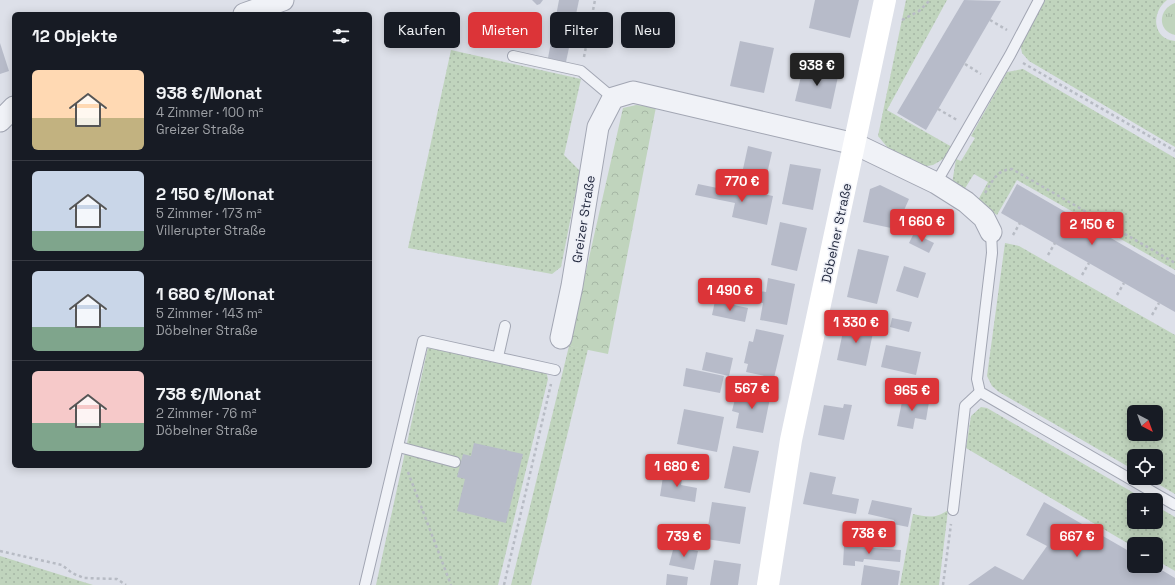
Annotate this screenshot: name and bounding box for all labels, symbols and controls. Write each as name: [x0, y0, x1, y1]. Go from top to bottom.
chip: Kaufen: [384, 12, 460, 48]
chip: Mieten: [468, 12, 542, 48]
chip: Filter: [550, 12, 613, 48]
chip: Neu: [621, 12, 675, 48]
text: 12 Objekte: [32, 25, 118, 47]
icon: filters: [330, 25, 352, 47]
pin: 938 €: [789, 53, 845, 87]
text: 938 €: [799, 57, 835, 74]
text: 938 €/Monat: [156, 82, 262, 104]
icon: home: [64, 86, 112, 134]
text: 4 Zimmer · 100 m²: [156, 104, 264, 121]
text: Greizer Straße: [156, 121, 245, 138]
pin: 770 €: [714, 169, 770, 203]
text: 770 €: [725, 173, 759, 190]
street label: Greizer Straße: [568, 174, 599, 264]
street label: Döbelner Straße: [818, 182, 855, 285]
text: 2 150 €/Monat: [156, 183, 275, 205]
icon: home: [64, 187, 112, 235]
text: 5 Zimmer · 173 m²: [156, 205, 262, 222]
pin: 1 660 €: [885, 209, 959, 243]
pin: 2 150 €: [1055, 212, 1129, 246]
text: 1 660 €: [899, 213, 945, 230]
text: 2 150 €: [1069, 216, 1115, 233]
text: Villerupter Straße: [156, 222, 266, 239]
pin: 1 490 €: [693, 278, 767, 312]
text: 1 490 €: [707, 282, 753, 299]
text: 1 680 €/Monat: [156, 283, 275, 305]
icon: home: [64, 287, 112, 335]
text: 5 Zimmer · 143 m²: [156, 305, 263, 322]
pin: 1 330 €: [819, 310, 893, 344]
text: 1 330 €: [833, 314, 879, 331]
text: Döbelner Straße: [156, 322, 258, 339]
pin: 567 €: [724, 376, 780, 410]
pin: 965 €: [884, 378, 940, 412]
text: 567 €: [735, 380, 769, 397]
text: 965 €: [894, 382, 930, 399]
text: 738 €/Monat: [156, 383, 261, 405]
icon: home: [64, 387, 112, 435]
text: 2 Zimmer · 76 m²: [156, 405, 256, 422]
north arrow: [1127, 405, 1163, 441]
map controls: [1127, 405, 1163, 573]
text: Döbelner Straße: [156, 422, 258, 439]
button: locate: [1127, 449, 1163, 485]
pin: 1 680 €: [640, 454, 714, 488]
text: 1 680 €: [654, 458, 700, 475]
button: +: [1127, 493, 1163, 529]
pin: 738 €: [841, 521, 897, 555]
pin: 739 €: [656, 524, 712, 558]
pin: 667 €: [1049, 524, 1105, 558]
text: 738 €: [851, 525, 887, 542]
text: 739 €: [666, 528, 702, 545]
text: 667 €: [1059, 528, 1095, 545]
button: −: [1127, 537, 1163, 573]

